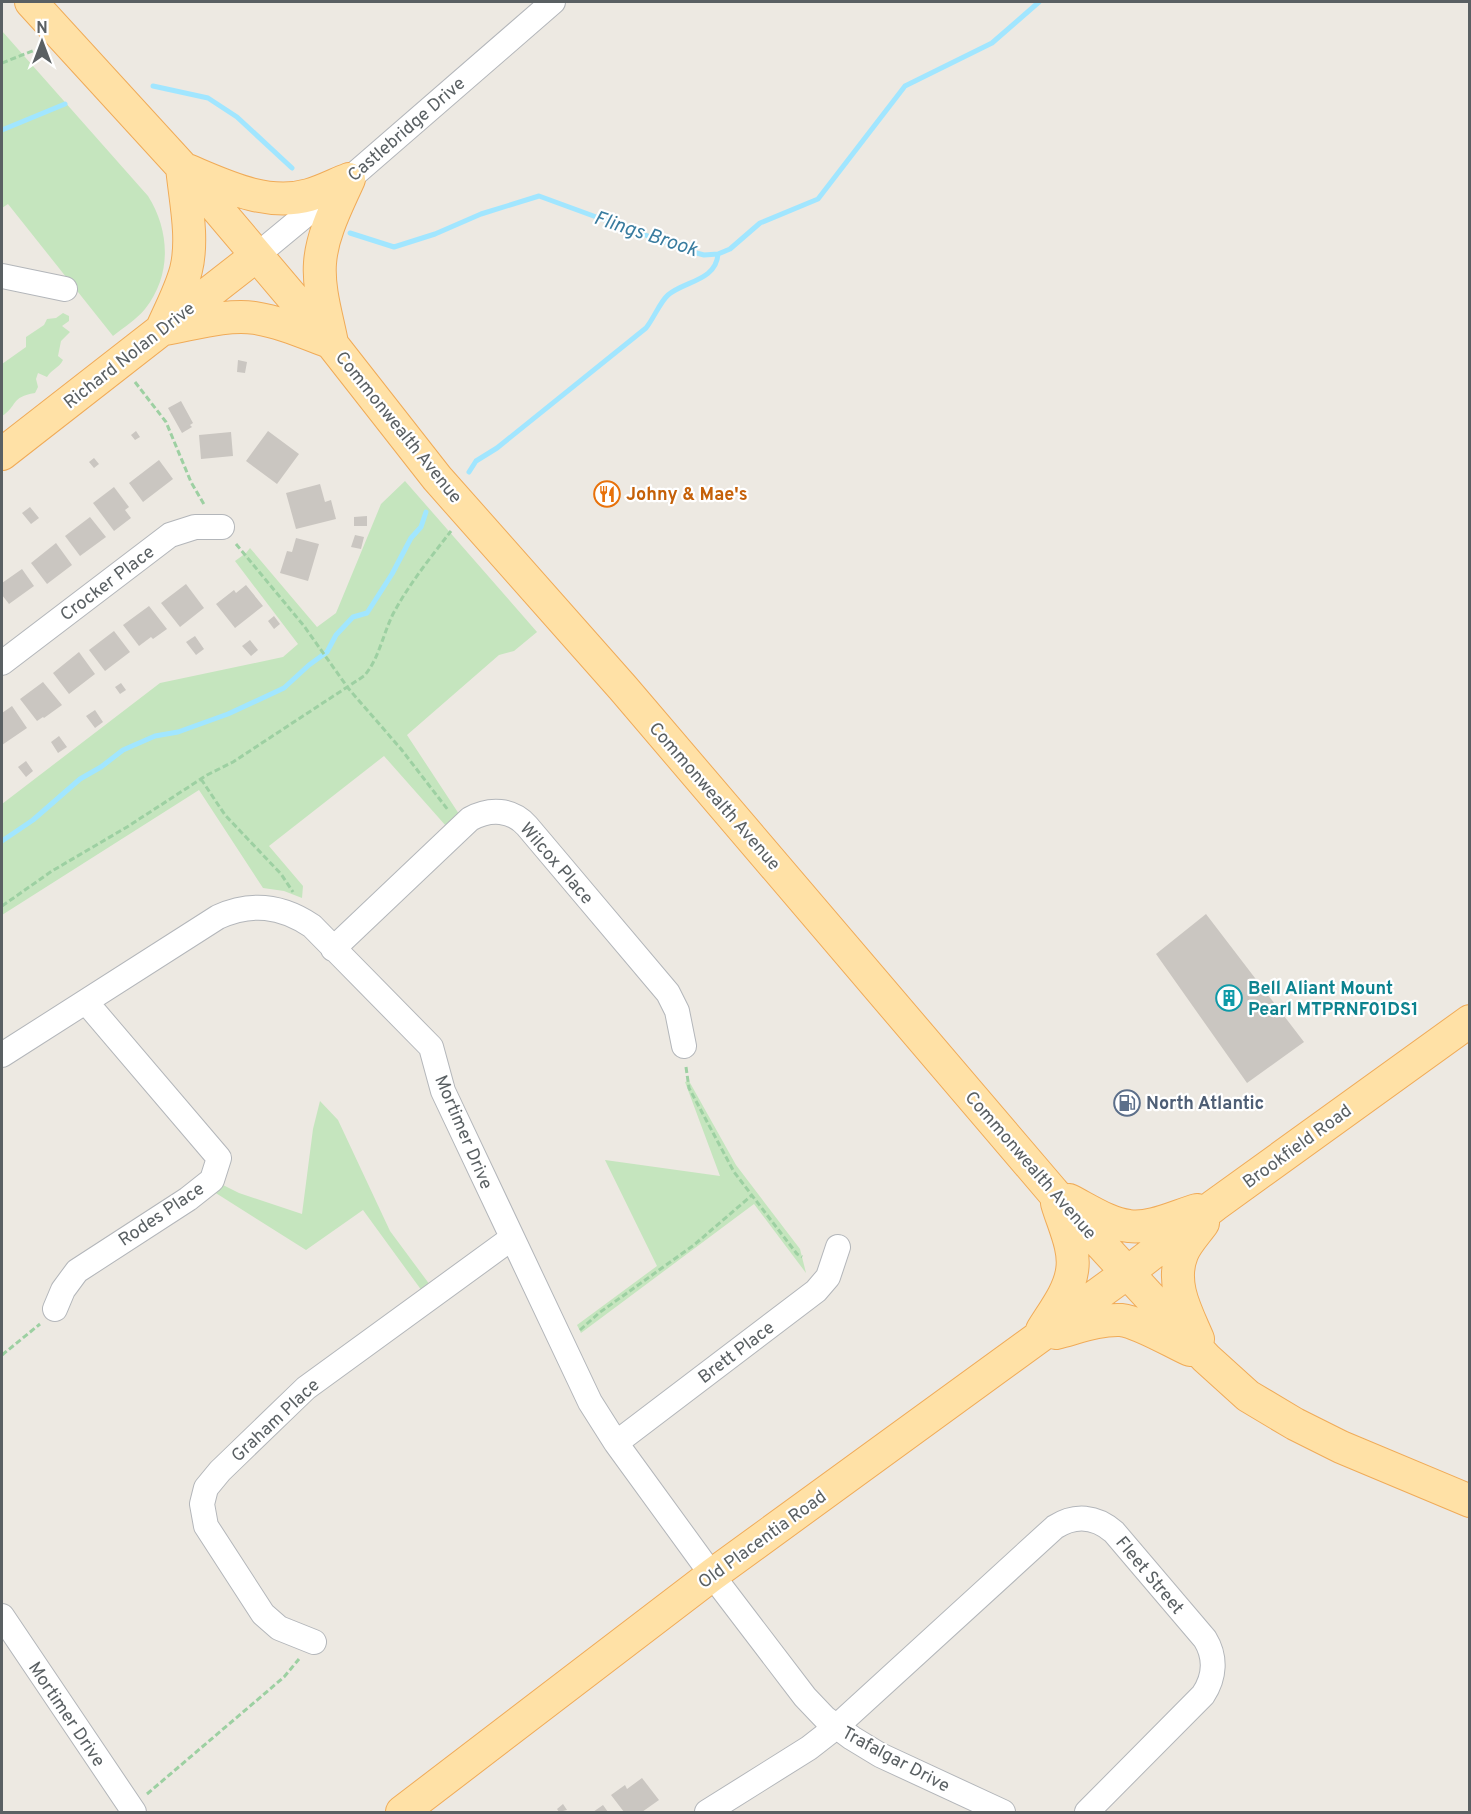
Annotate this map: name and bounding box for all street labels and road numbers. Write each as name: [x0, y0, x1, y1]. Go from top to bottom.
street label: Castlebridge Drive: [343, 73, 471, 188]
street label: Richard Nolan Drive: [60, 298, 200, 415]
street label: Commonwealth Avenue: [329, 347, 466, 509]
street label: Crocker Place: [56, 541, 160, 627]
street label: Commonwealth Avenue: [643, 718, 785, 876]
street label: Wilcox Place: [514, 818, 598, 910]
street label: Mortimer Drive: [428, 1072, 497, 1193]
street label: Commonwealth Avenue: [959, 1087, 1101, 1245]
street label: Brookfield Road: [1239, 1100, 1357, 1194]
street label: Rodes Place: [114, 1178, 209, 1252]
street label: Brett Place: [694, 1317, 780, 1389]
street label: Graham Place: [227, 1374, 325, 1468]
street label: Old Placentia Road: [694, 1486, 832, 1595]
street label: Fleet Street: [1110, 1532, 1188, 1620]
street label: Mortimer Drive: [22, 1658, 109, 1772]
street label: Trafalgar Drive: [837, 1722, 953, 1798]

